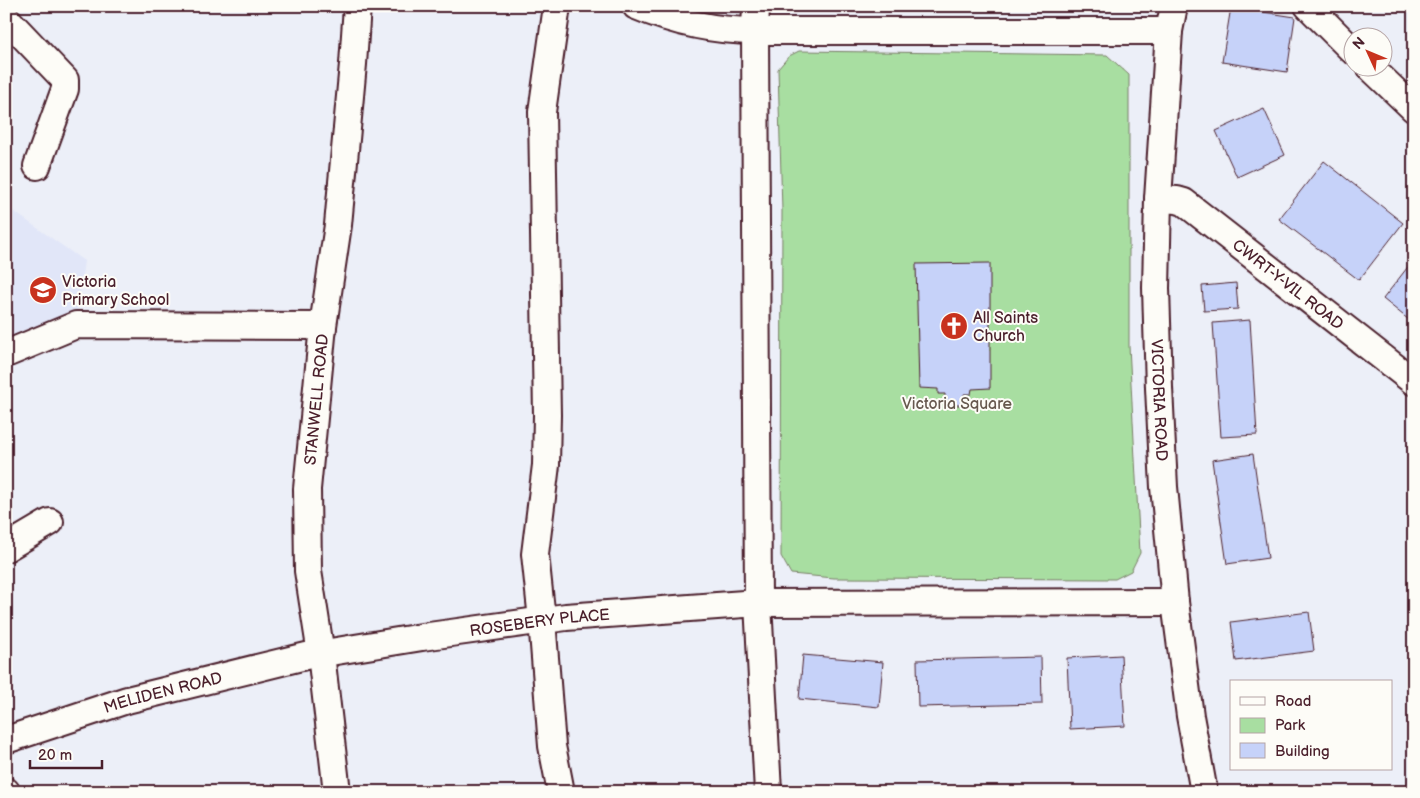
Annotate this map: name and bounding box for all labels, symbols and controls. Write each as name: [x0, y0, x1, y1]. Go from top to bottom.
north arrow: [1342, 28, 1392, 78]
text: N: [1349, 34, 1369, 53]
street label: CWRT-Y-VIL ROAD: [1228, 236, 1347, 334]
place label: Victoria Primary School: [62, 273, 169, 310]
school or university icon: Victoria Primary School: [28, 275, 58, 305]
place label: All Saints Church: [973, 309, 1038, 346]
church icon: All Saints Church: [939, 311, 969, 341]
street label: STANWELL ROAD: [301, 333, 333, 466]
street label: VICTORIA ROAD: [1147, 339, 1171, 462]
park label: Victoria Square: [902, 395, 1013, 414]
street label: ROSEBERY PLACE: [469, 606, 610, 641]
street label: MELIDEN ROAD: [101, 669, 224, 718]
legend: [1230, 680, 1392, 770]
text: Road: [1275, 692, 1311, 711]
text: Park: [1275, 716, 1306, 735]
scale bar: [30, 738, 102, 770]
text: Building: [1275, 742, 1330, 761]
text: 20 m: [38, 746, 72, 765]

